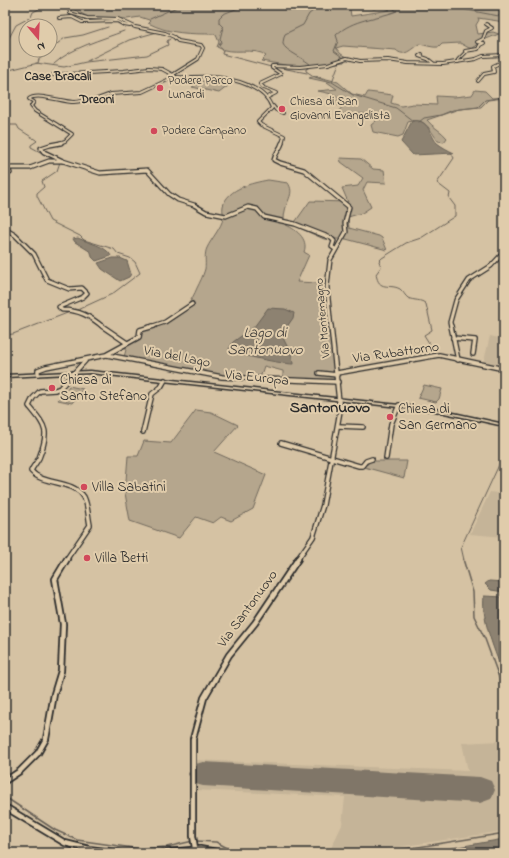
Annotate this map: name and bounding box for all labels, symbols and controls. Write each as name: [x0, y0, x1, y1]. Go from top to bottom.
north arrow: [18, 18, 58, 58]
text: N: [35, 38, 47, 55]
district label: Case Bracali: [25, 67, 91, 86]
place label: Podere Parco Lunardi: [168, 72, 233, 104]
marker: Podere Parco Lunardi: [155, 83, 165, 93]
district label: Dreoni: [79, 90, 114, 109]
place label: Chiesa di San Giovanni Evangelista: [290, 93, 390, 126]
marker: Chiesa di San Giovanni Evangelista: [277, 104, 287, 114]
place label: Podere Campano: [162, 122, 246, 140]
marker: Podere Campano: [149, 126, 159, 136]
street label: Via Montemagno: [311, 277, 337, 360]
water label: Lago di Santonuovo: [227, 322, 304, 361]
street label: Via Rubattorno: [351, 337, 440, 370]
street label: Via del Lago: [141, 340, 212, 375]
street label: Via Europa: [223, 364, 290, 392]
place label: Chiesa di Santo Stefano: [60, 370, 147, 407]
marker: Chiesa di Santo Stefano: [47, 383, 57, 393]
district label: Santonuovo: [290, 396, 370, 420]
place label: Chiesa di San Germano: [398, 399, 477, 436]
marker: Chiesa di San Germano: [385, 412, 395, 422]
place label: Villa Sabatini: [91, 477, 166, 498]
marker: Villa Sabatini: [79, 482, 89, 492]
place label: Villa Betti: [94, 548, 148, 569]
marker: Villa Betti: [82, 553, 92, 563]
street label: Via Santonuovo: [212, 566, 283, 653]

